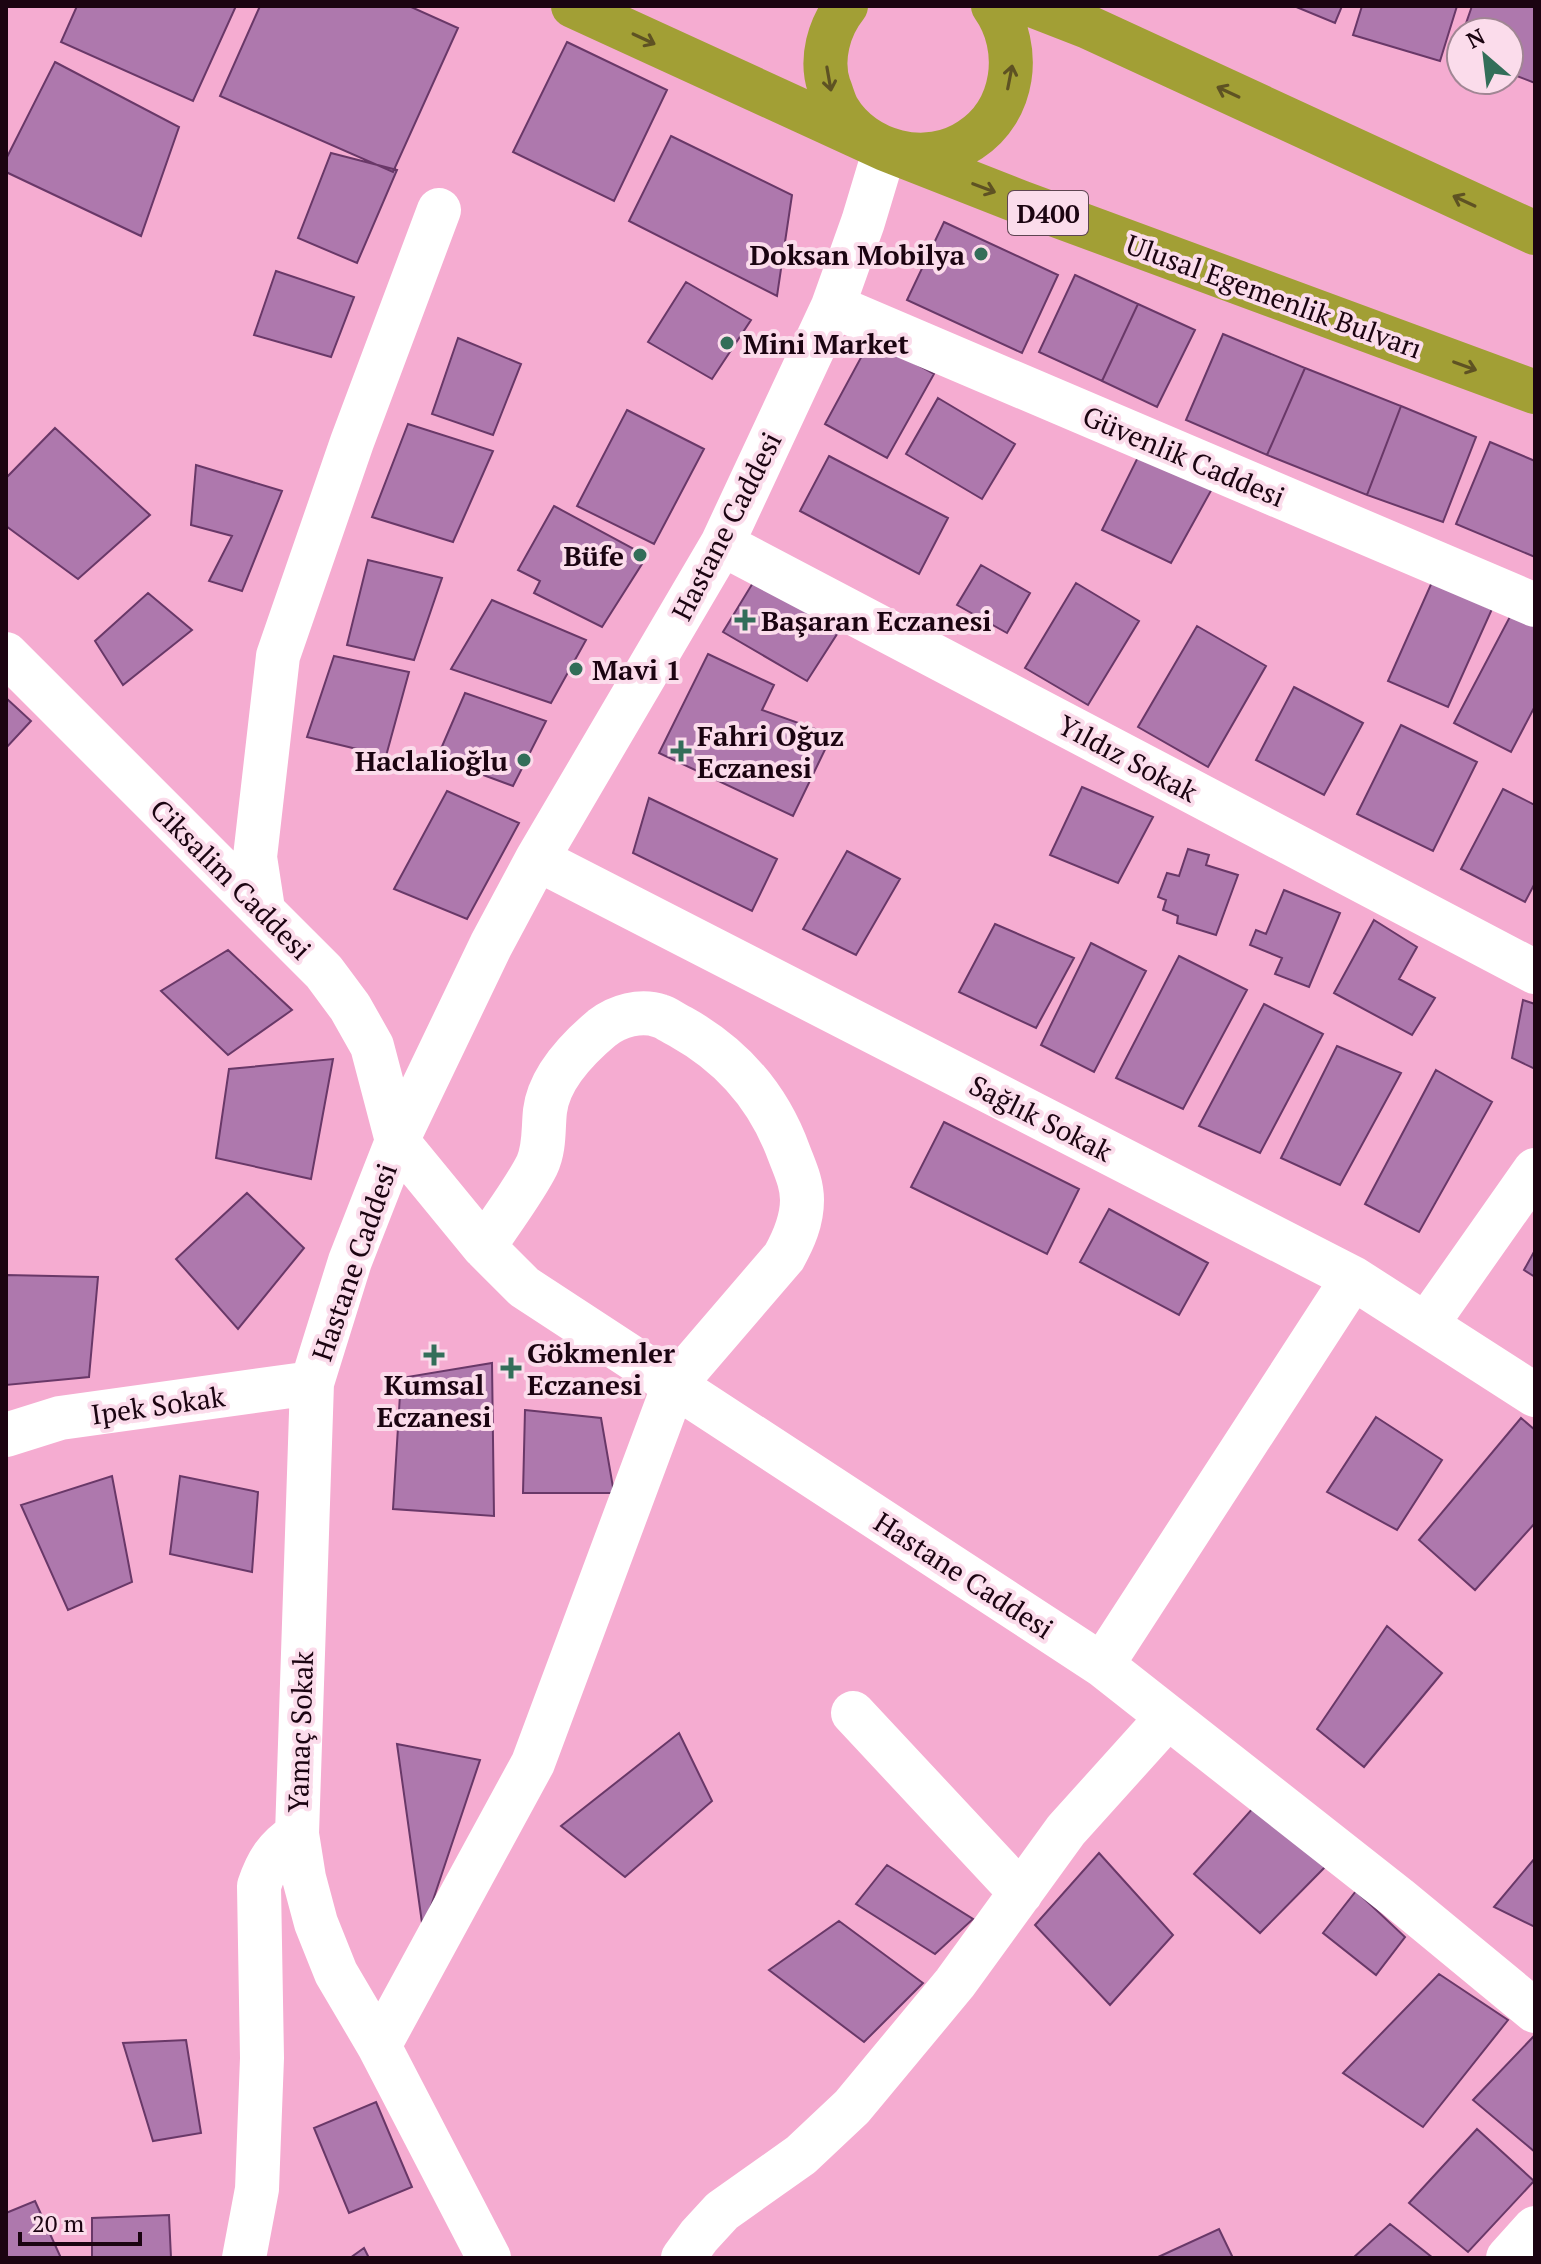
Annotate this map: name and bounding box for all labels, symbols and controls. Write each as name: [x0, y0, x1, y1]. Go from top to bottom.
north arrow: [1445, 16, 1525, 96]
text: N: [1461, 21, 1490, 55]
one-way arrow: [632, 32, 656, 47]
one-way arrow: [823, 65, 838, 91]
one-way arrow: [1003, 65, 1018, 91]
one-way arrow: [1216, 83, 1241, 98]
one-way arrow: [972, 182, 996, 196]
road number: D400: [1008, 191, 1088, 235]
one-way arrow: [1452, 192, 1477, 207]
street label: Ulusal Egemenlik Bulvarı: [1121, 225, 1427, 367]
place label: Doksan Mobilya: [749, 236, 965, 273]
marker: Doksan Mobilya: [972, 245, 990, 263]
place label: Mini Market: [743, 325, 909, 362]
marker: Mini Market: [718, 334, 736, 352]
one-way arrow: [1452, 360, 1476, 374]
street label: Güvenlik Caddesi: [1077, 397, 1291, 515]
street label: Hastane Caddesi: [663, 426, 789, 626]
place label: Büfe: [563, 537, 624, 574]
marker: Büfe: [631, 546, 649, 564]
place label: Başaran Eczanesi: [761, 602, 992, 639]
marker: Başaran Eczanesi: [736, 611, 754, 629]
place label: Mavi 1: [592, 651, 681, 688]
marker: Mavi 1: [567, 660, 585, 678]
street label: Yıldız Sokak: [1052, 706, 1205, 810]
place label: Fahri Oğuz Eczanesi: [697, 717, 844, 786]
place label: Haclalioğlu: [355, 742, 508, 779]
marker: Fahri Oğuz Eczanesi: [672, 742, 690, 760]
marker: Haclalioğlu: [515, 751, 533, 769]
street label: Ciksalim Caddesi: [143, 791, 319, 967]
street label: Sağlık Sokak: [963, 1066, 1119, 1170]
street label: Hastane Caddesi: [303, 1158, 405, 1366]
place label: Gökmenler Eczanesi: [527, 1334, 675, 1403]
marker: Kumsal Eczanesi: [425, 1346, 443, 1364]
marker: Gökmenler Eczanesi: [502, 1359, 520, 1377]
place label: Kumsal Eczanesi: [376, 1366, 492, 1435]
street label: Ipek Sokak: [89, 1377, 228, 1433]
street label: Hastane Caddesi: [867, 1503, 1061, 1647]
street label: Yamaç Sokak: [279, 1650, 321, 1813]
scale bar: [20, 2196, 140, 2246]
text: 20 m: [32, 2207, 84, 2239]

